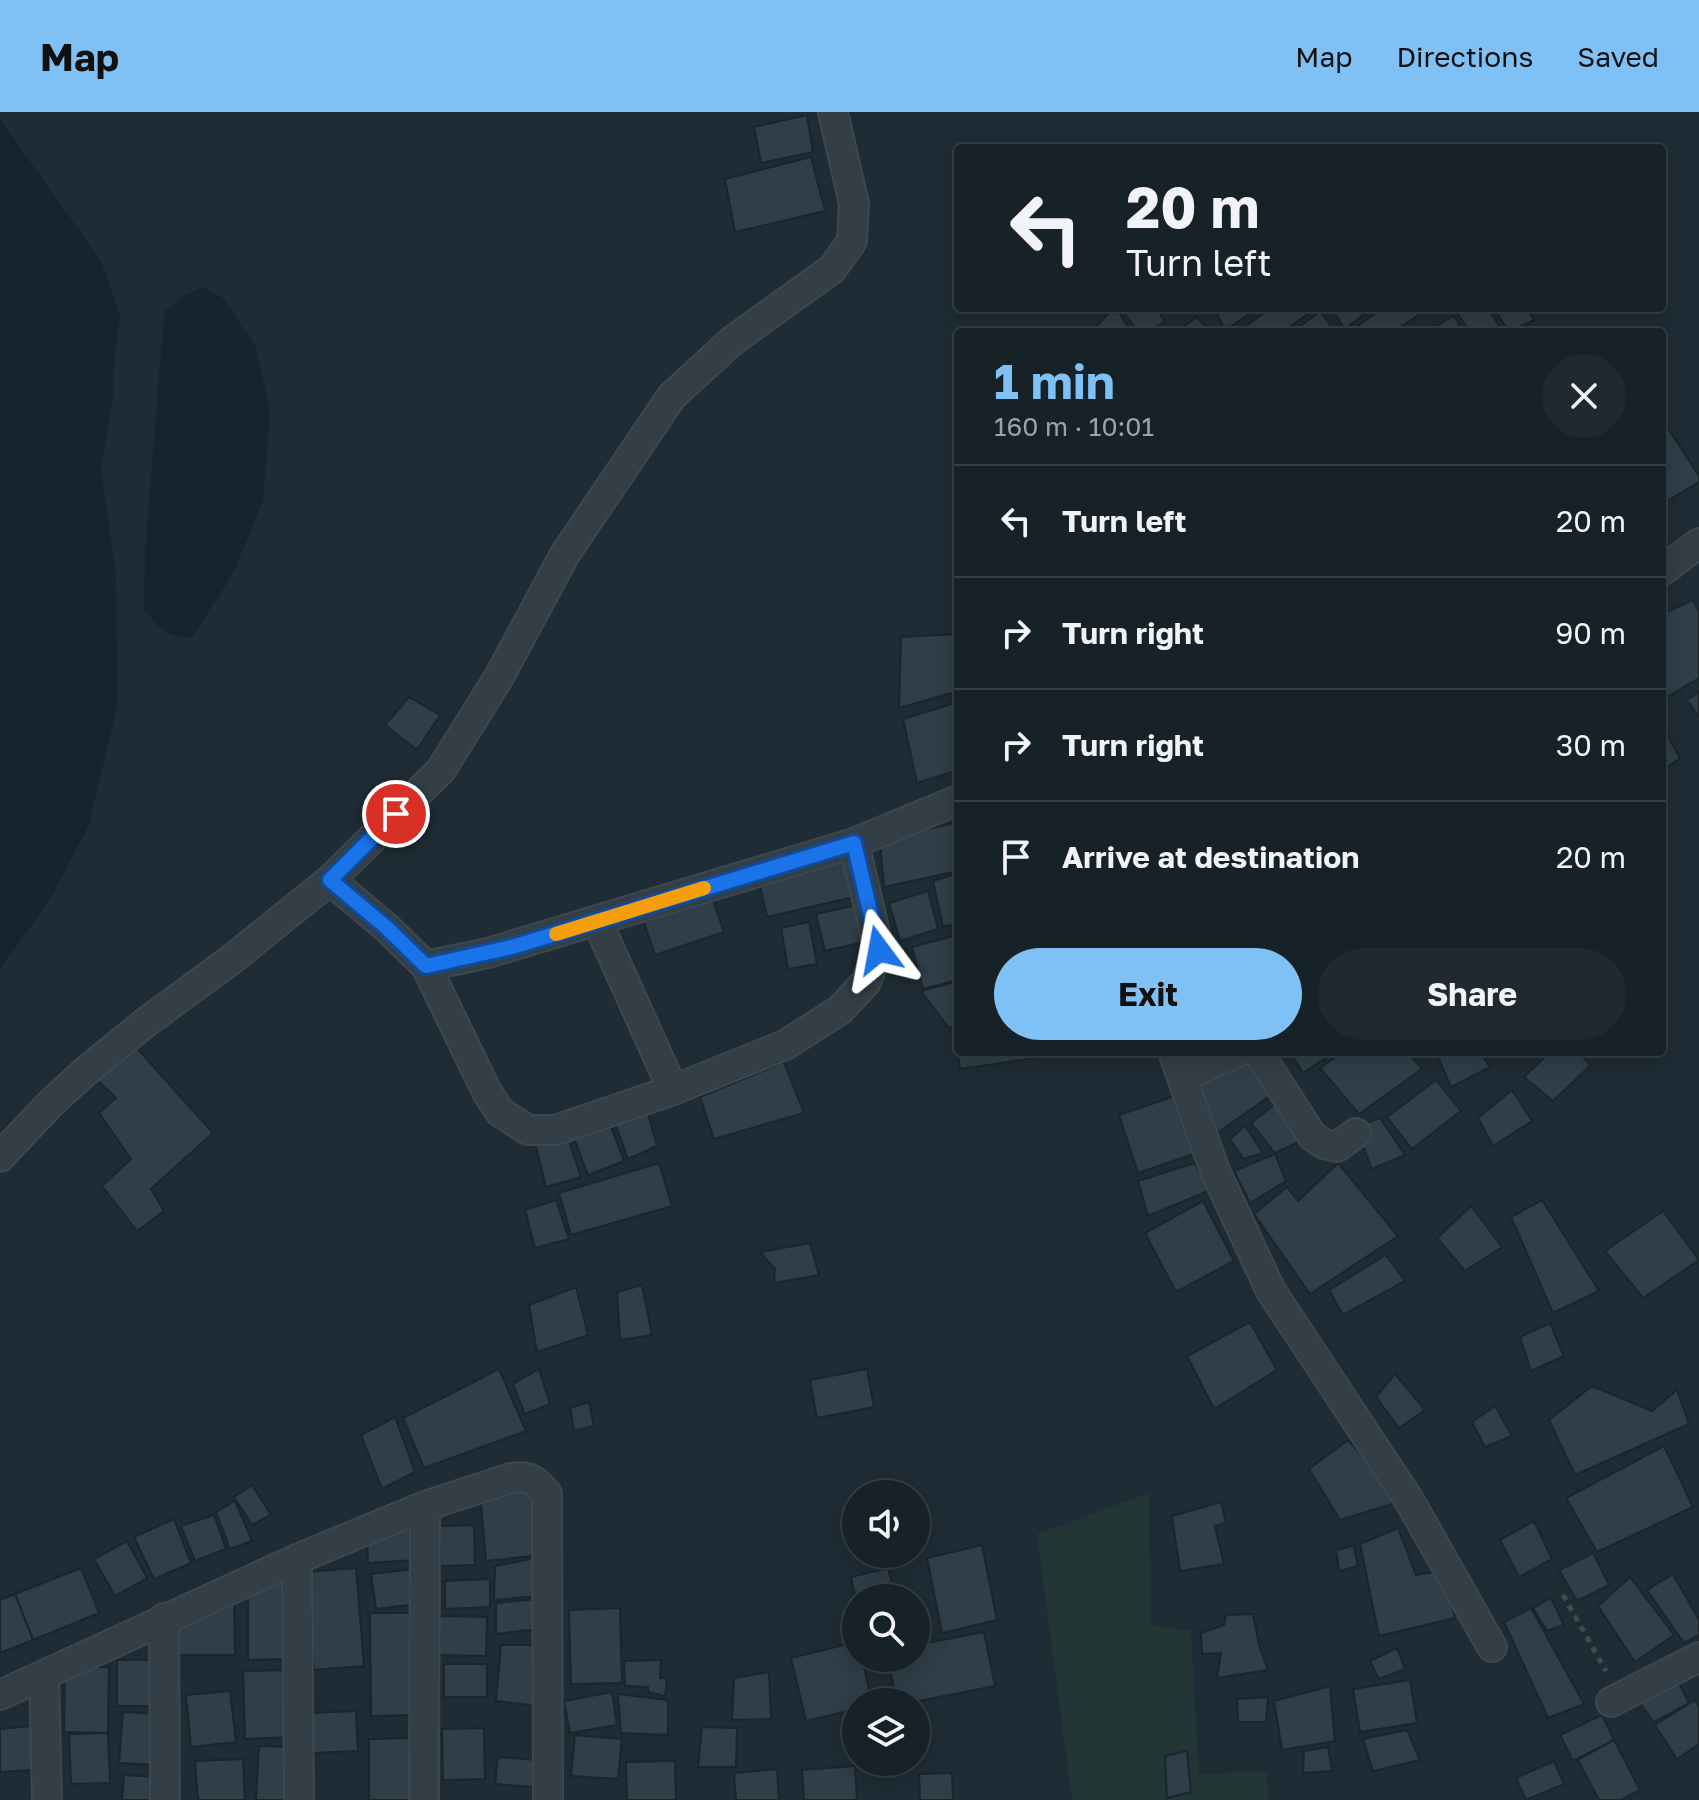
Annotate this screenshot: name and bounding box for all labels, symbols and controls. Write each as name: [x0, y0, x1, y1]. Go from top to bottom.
text: Map: [40, 34, 119, 79]
text: Map: [1295, 40, 1352, 73]
text: Directions: [1396, 40, 1533, 73]
text: Saved: [1577, 40, 1659, 73]
text: 20 m: [1126, 173, 1260, 240]
icon: left: [994, 176, 1098, 280]
text: Turn left: [1126, 241, 1272, 284]
text: 1 min: [994, 352, 1115, 410]
button: close: [1542, 354, 1626, 438]
text: 160 m · 10:01: [994, 411, 1154, 442]
icon: left: [994, 499, 1038, 543]
text: Turn left: [1062, 503, 1187, 539]
text: 20 m: [1556, 503, 1626, 539]
icon: right: [994, 611, 1038, 655]
text: Turn right: [1062, 615, 1204, 651]
text: 90 m: [1555, 615, 1626, 651]
icon: right: [994, 723, 1038, 767]
text: Turn right: [1062, 727, 1204, 763]
text: 30 m: [1556, 727, 1626, 763]
pin: [362, 780, 430, 848]
icon: arrive: [374, 792, 418, 836]
icon: arrive: [994, 835, 1038, 879]
text: Arrive at destination: [1062, 839, 1359, 875]
text: 20 m: [1556, 839, 1626, 875]
position arrow: [837, 908, 921, 992]
button: Exit: [994, 948, 1302, 1040]
button: Share: [1318, 948, 1626, 1040]
map controls: [842, 1480, 930, 1776]
button: sound: [842, 1480, 930, 1568]
button: search: [842, 1584, 930, 1672]
button: layers: [842, 1688, 930, 1776]

